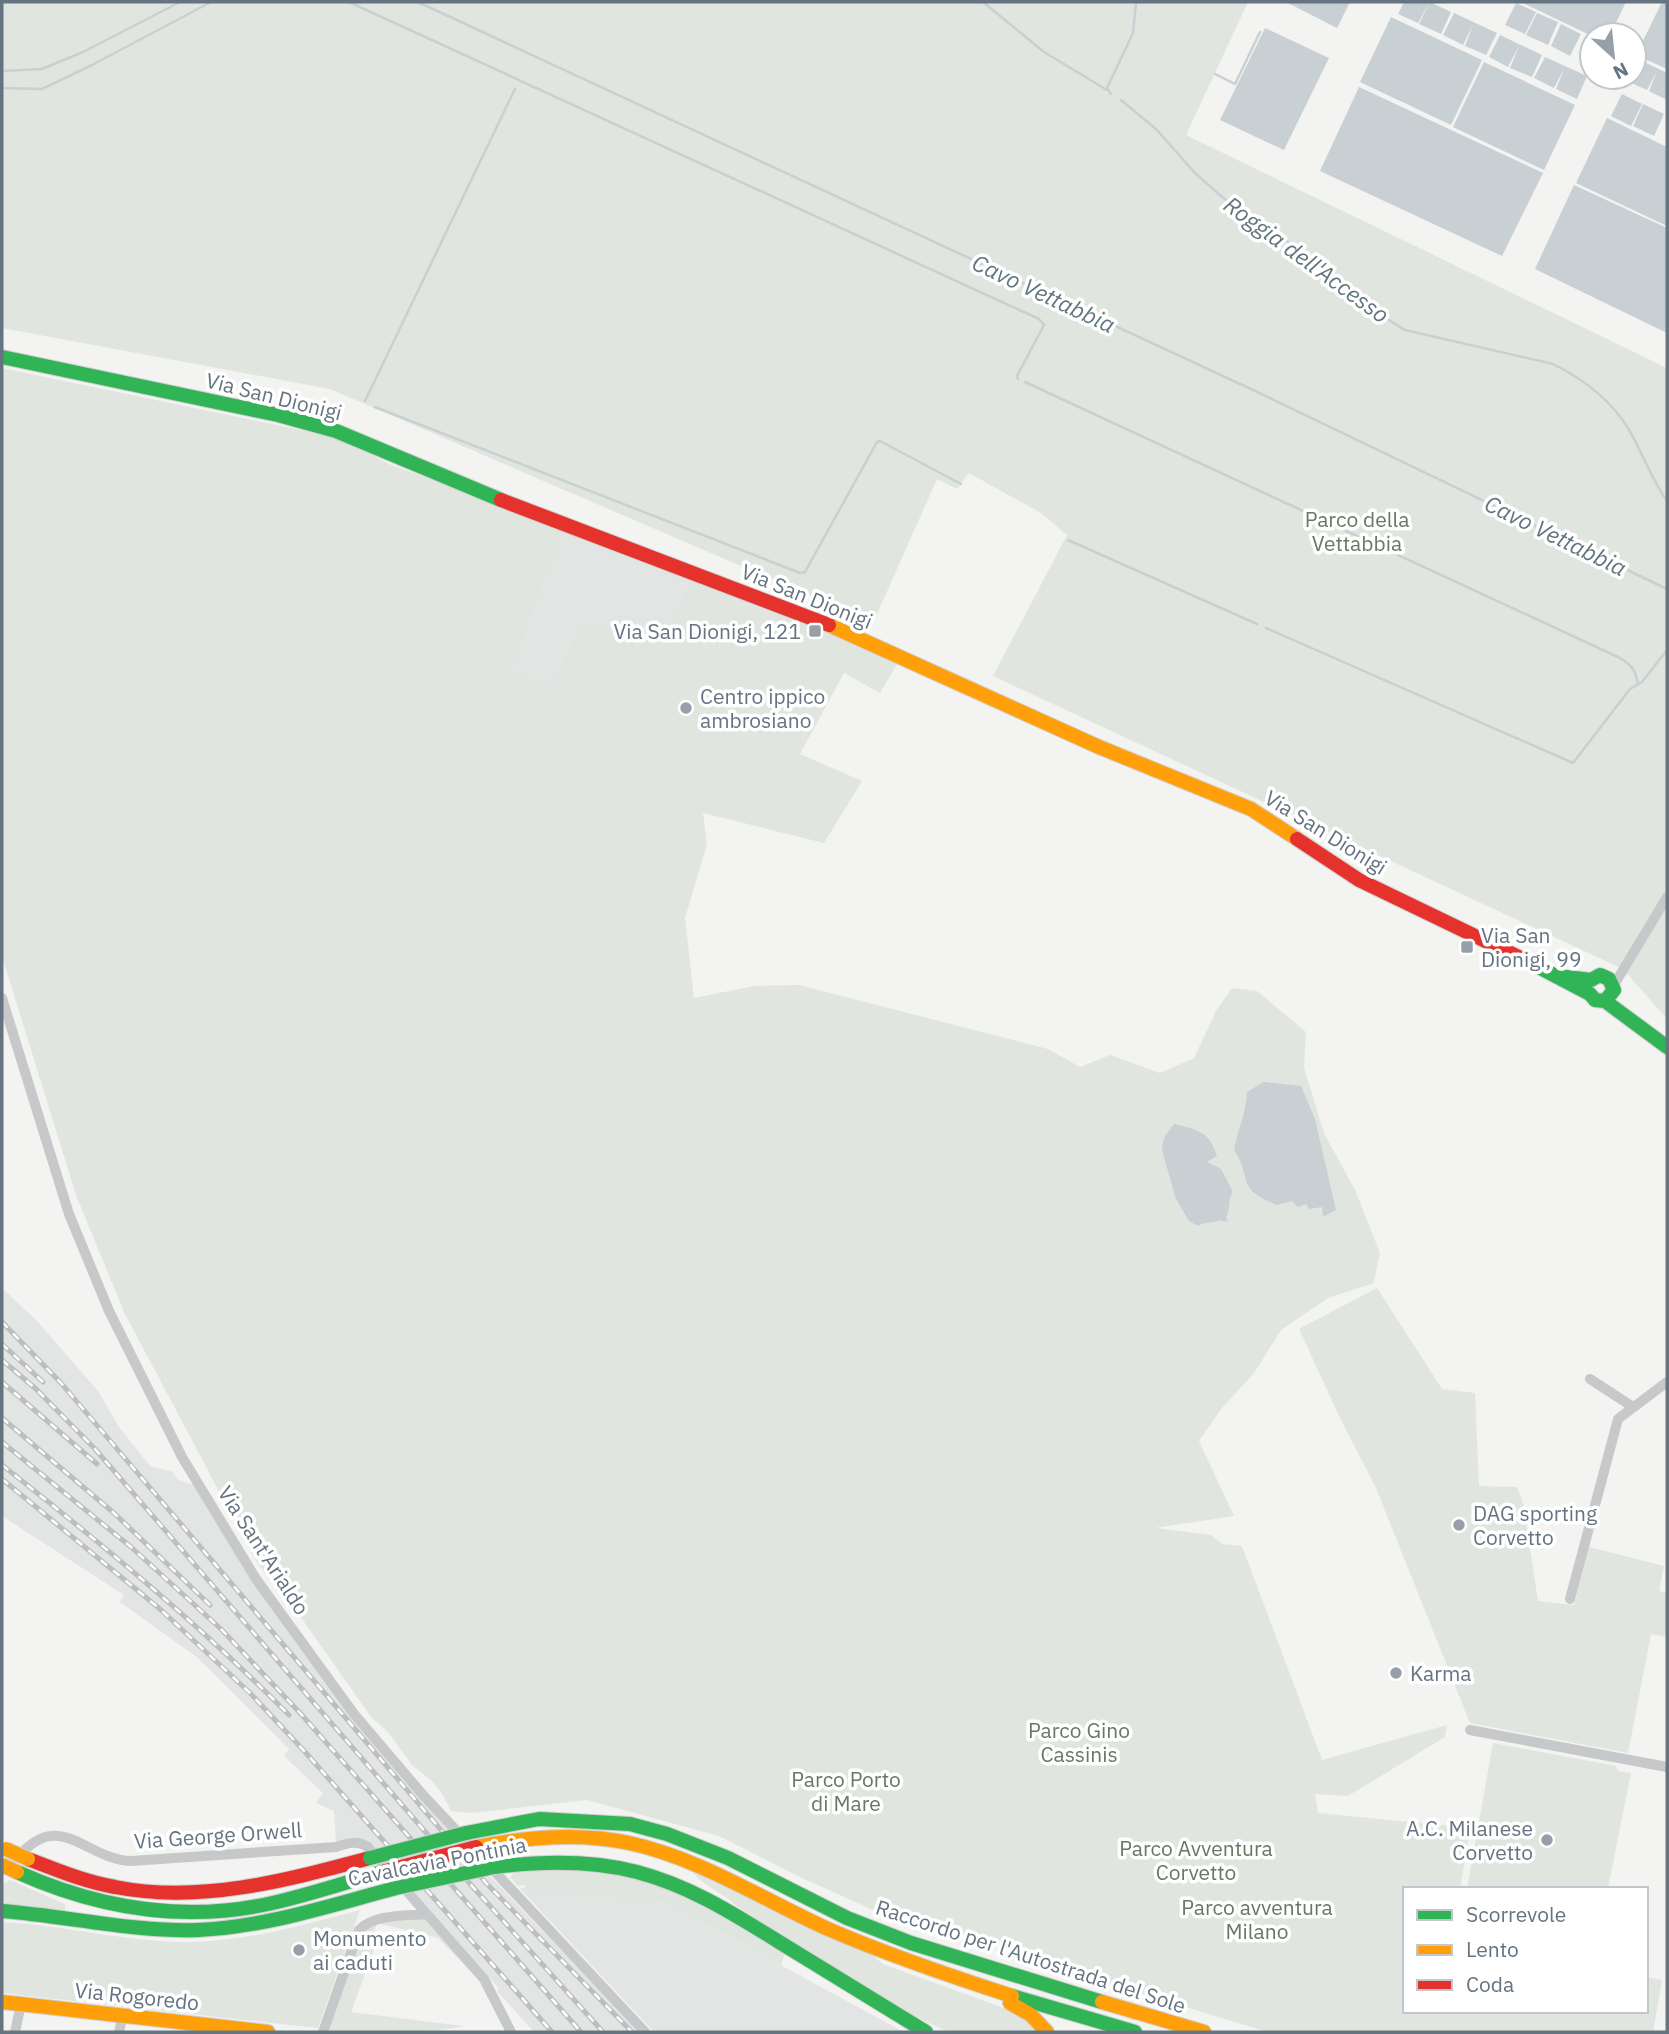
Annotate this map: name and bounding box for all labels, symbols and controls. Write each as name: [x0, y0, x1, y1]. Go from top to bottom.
north arrow: [1578, 21, 1648, 91]
text: N: [1609, 57, 1632, 85]
water label: Roggia dell'Accesso: [1218, 189, 1396, 329]
water label: Cavo Vettabbia: [968, 247, 1120, 339]
street label: Via San Dionigi: [203, 366, 345, 426]
water label: Cavo Vettabbia: [1480, 488, 1632, 582]
park label: Parco della Vettabbia: [1305, 505, 1409, 557]
street label: Via San Dionigi: [737, 557, 877, 635]
place label: Via San Dionigi, 121: [613, 617, 801, 645]
marker: Via San Dionigi, 121: [807, 623, 823, 639]
place label: Centro ippico ambrosiano: [700, 682, 825, 734]
marker: Centro ippico ambrosiano: [678, 700, 694, 716]
street label: Via San Dionigi: [1260, 783, 1392, 881]
place label: Via San Dionigi, 99: [1481, 921, 1582, 973]
marker: Via San Dionigi, 99: [1459, 939, 1475, 955]
street label: Via Sant'Arialdo: [212, 1480, 316, 1620]
place label: DAG sporting Corvetto: [1473, 1499, 1597, 1551]
marker: DAG sporting Corvetto: [1451, 1517, 1467, 1533]
place label: Karma: [1410, 1659, 1471, 1687]
marker: Karma: [1388, 1665, 1404, 1681]
park label: Parco Gino Cassinis: [1028, 1716, 1130, 1768]
park label: Parco Porto di Mare: [791, 1765, 901, 1817]
place label: A.C. Milanese Corvetto: [1406, 1814, 1533, 1866]
street label: Via George Orwell: [133, 1815, 303, 1855]
street label: Cavalcavia Pontinia: [345, 1830, 529, 1892]
marker: A.C. Milanese Corvetto: [1539, 1832, 1555, 1848]
park label: Parco Avventura Corvetto: [1119, 1834, 1273, 1886]
legend: [1403, 1887, 1648, 2013]
street label: Raccordo per l'Autostrada del Sole: [872, 1893, 1190, 2019]
park label: Parco avventura Milano: [1181, 1893, 1333, 1945]
text: Scorrevole: [1466, 1900, 1566, 1928]
place label: Monumento ai caduti: [313, 1924, 427, 1976]
text: Lento: [1466, 1935, 1519, 1963]
marker: Monumento ai caduti: [291, 1942, 307, 1958]
text: Coda: [1466, 1970, 1514, 1998]
street label: Via Rogoredo: [73, 1976, 201, 2016]

